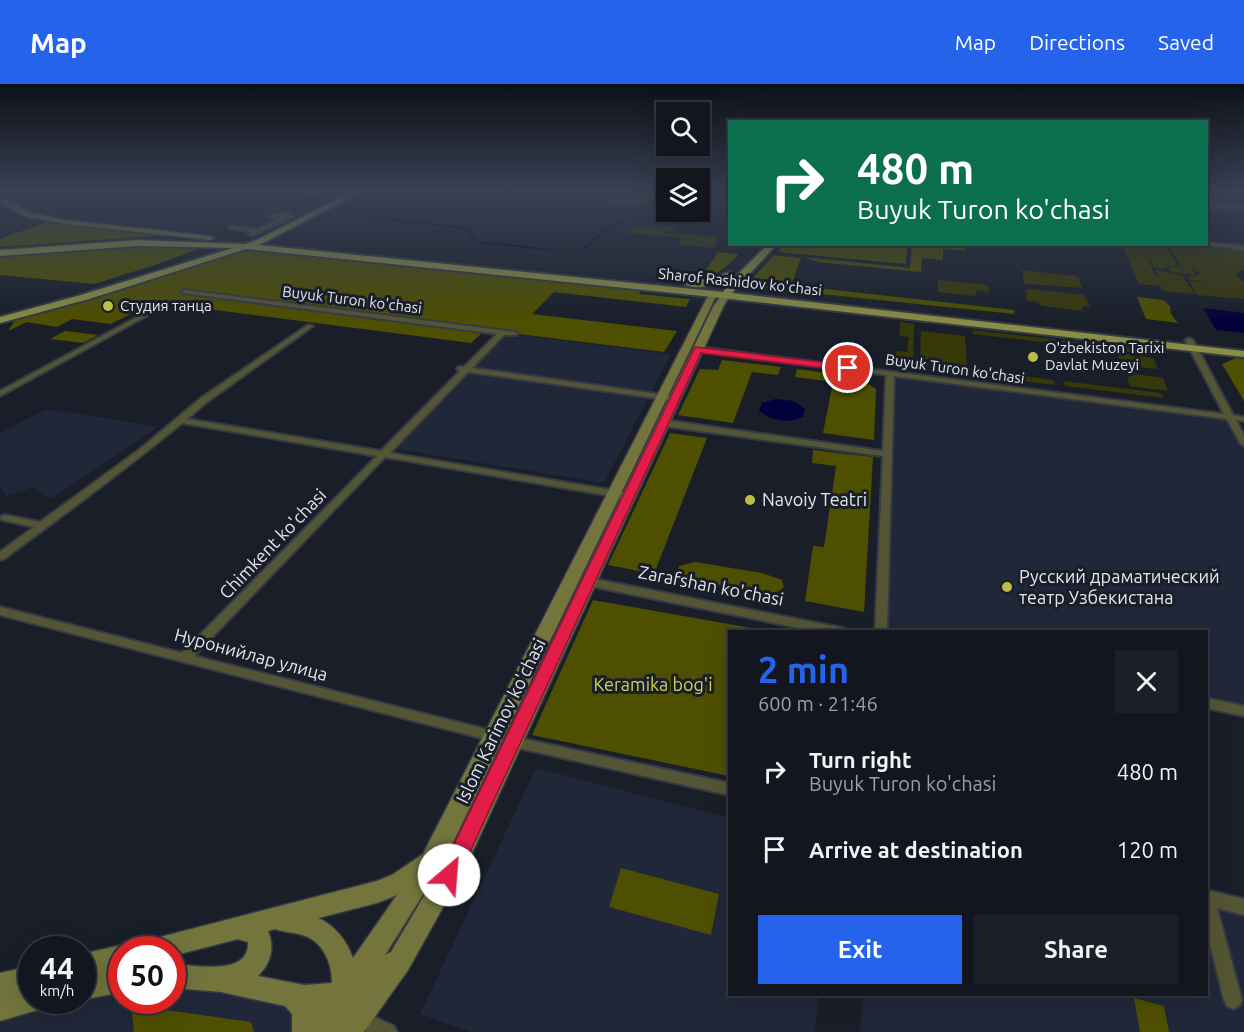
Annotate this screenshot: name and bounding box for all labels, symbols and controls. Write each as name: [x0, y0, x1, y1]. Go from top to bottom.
text: Map: [30, 27, 87, 58]
text: Map: [955, 30, 996, 54]
text: Directions: [1029, 30, 1125, 54]
text: Saved: [1158, 30, 1214, 54]
map controls: [656, 102, 710, 222]
button: search: [656, 102, 710, 156]
icon: right: [758, 144, 836, 222]
text: 480 m: [857, 145, 974, 192]
button: layers: [656, 168, 710, 222]
text: Buyuk Turon ko'chasi: [857, 194, 1110, 224]
street label: Sharof Rashidov ko'chasi: [657, 264, 823, 299]
street label: Buyuk Turon ko'chasi: [281, 283, 423, 317]
place label: Студия танца: [120, 297, 212, 314]
marker: Студия танца: [101, 299, 115, 313]
place label: O'zbekiston Tarixi Davlat Muzeyi: [1045, 339, 1164, 373]
pin: [822, 342, 873, 393]
street label: Buyuk Turon ko'chasi: [884, 350, 1026, 387]
marker: O'zbekiston Tarixi Davlat Muzeyi: [1026, 350, 1040, 364]
icon: arrive: [831, 351, 864, 384]
street label: Chimkent ko'chasi: [215, 484, 330, 602]
place label: Navoiy Teatri: [762, 489, 867, 509]
marker: Navoiy Teatri: [743, 493, 757, 507]
street label: Zarafshan ko'chasi: [637, 561, 785, 609]
place label: Русский драматический театр Узбекистана: [1019, 566, 1220, 607]
marker: Русский драматический театр Узбекистана: [1000, 580, 1014, 594]
street label: Нуронийлар улица: [172, 624, 330, 684]
street label: Islom Karimov ko'chasi: [451, 635, 549, 806]
text: 2 min: [758, 649, 849, 690]
button: close: [1115, 650, 1178, 713]
park label: Keramika bog'i: [593, 674, 713, 694]
text: 600 m · 21:46: [758, 692, 878, 715]
text: Turn right: [809, 747, 911, 772]
icon: right: [758, 755, 791, 788]
text: 480 m: [1117, 759, 1178, 784]
text: Buyuk Turon ko'chasi: [809, 772, 996, 795]
icon: arrive: [758, 833, 791, 866]
text: Arrive at destination: [809, 837, 1023, 862]
text: 120 m: [1117, 837, 1178, 862]
position arrow: [417, 843, 481, 907]
button: Exit: [758, 915, 962, 984]
button: Share: [974, 915, 1178, 984]
speed limit sign: 50: [108, 936, 186, 1014]
text: 44: [40, 951, 74, 985]
text: km/h: [40, 982, 74, 999]

